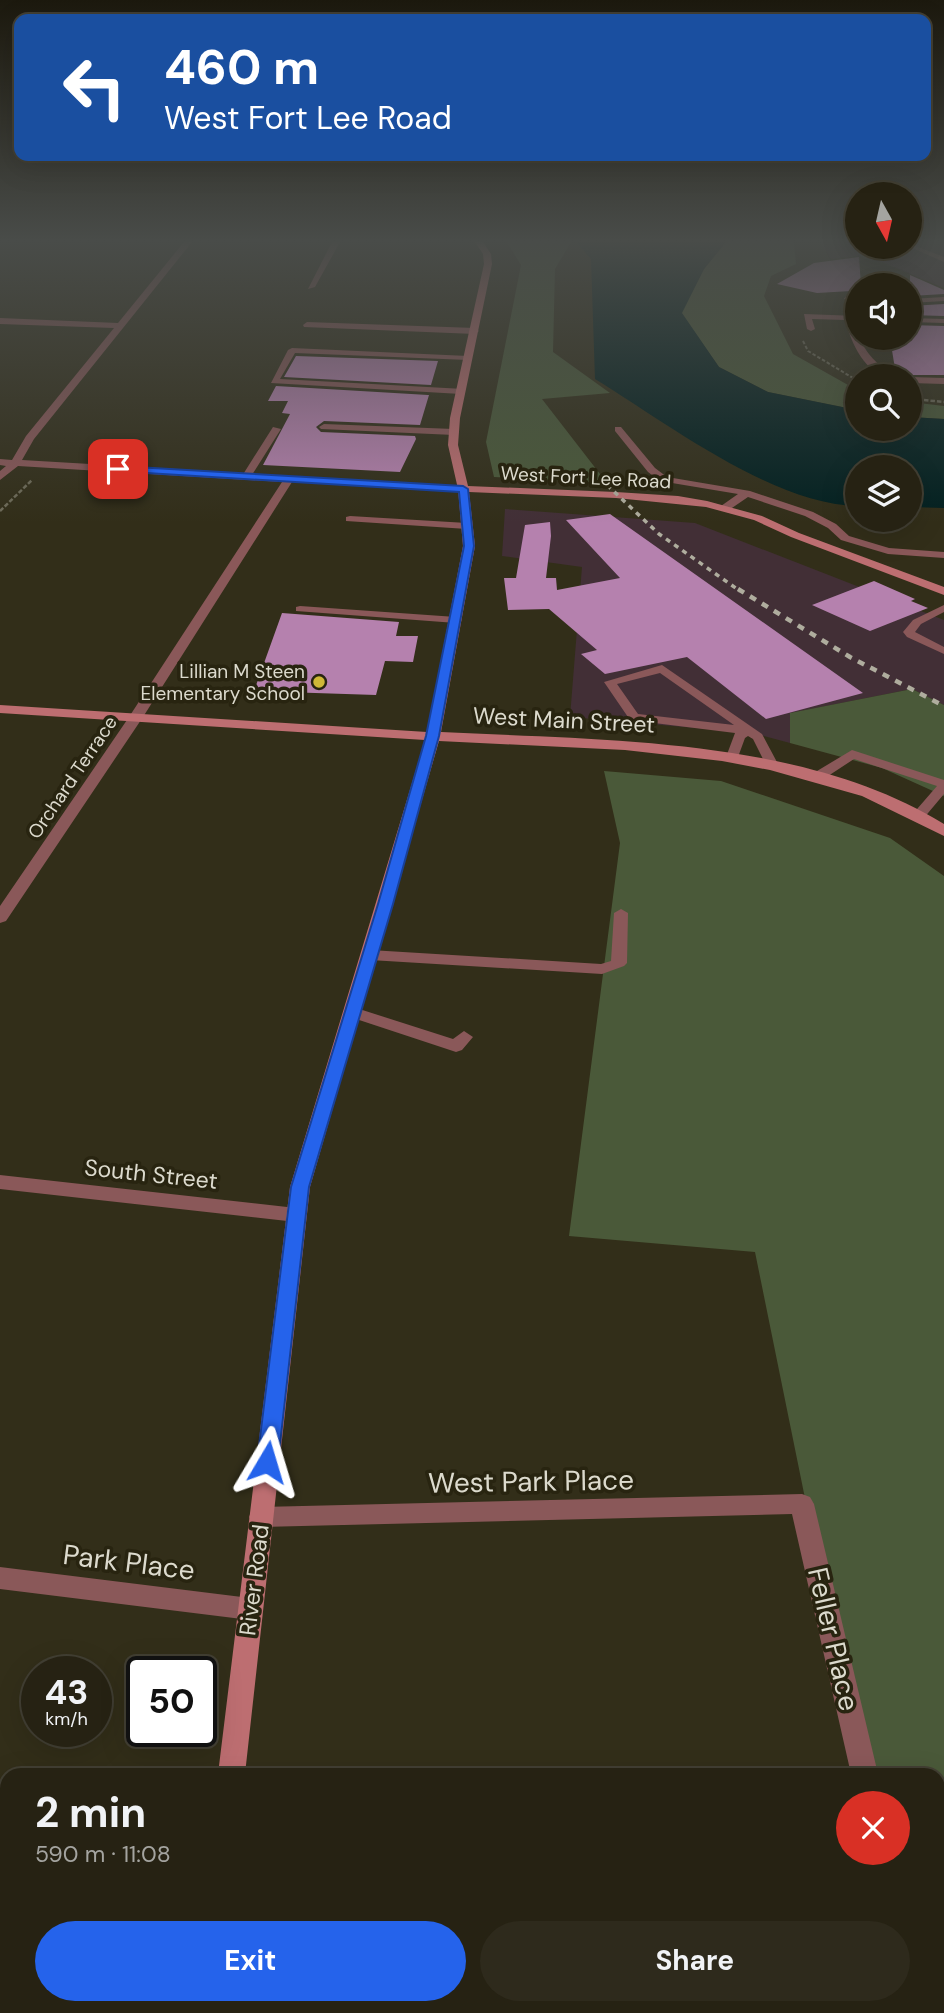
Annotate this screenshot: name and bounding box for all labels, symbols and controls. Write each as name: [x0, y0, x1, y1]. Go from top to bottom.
text: 460 m: [164, 35, 319, 99]
icon: left: [49, 42, 140, 133]
text: West Fort Lee Road: [164, 97, 452, 139]
north arrow: [845, 182, 922, 259]
map controls: [845, 182, 922, 532]
button: sound: [845, 273, 922, 350]
button: search: [845, 364, 922, 441]
pin: [88, 439, 148, 499]
icon: arrive: [99, 450, 137, 488]
button: layers: [845, 455, 922, 532]
street label: West Fort Lee Road: [500, 461, 672, 494]
place label: Lillian M Steen Elementary School: [141, 659, 305, 706]
marker: Lillian M Steen Elementary School: [311, 674, 327, 690]
street label: West Main Street: [472, 700, 656, 740]
street label: Orchard Terrace: [22, 711, 123, 844]
street label: South Street: [83, 1152, 219, 1196]
position arrow: [230, 1425, 304, 1499]
street label: West Park Place: [428, 1461, 634, 1502]
street label: River Road: [232, 1523, 276, 1637]
street label: Park Place: [61, 1536, 197, 1589]
street label: Feller Place: [799, 1564, 868, 1714]
speed limit sign: 50: [126, 1656, 217, 1747]
text: 43: [45, 1669, 88, 1715]
text: km/h: [45, 1707, 88, 1731]
text: 2 min: [35, 1785, 146, 1840]
button: close: [836, 1791, 910, 1865]
text: 590 m · 11:08: [35, 1839, 171, 1869]
button: Exit: [35, 1921, 466, 2001]
button: Share: [480, 1921, 910, 2001]

